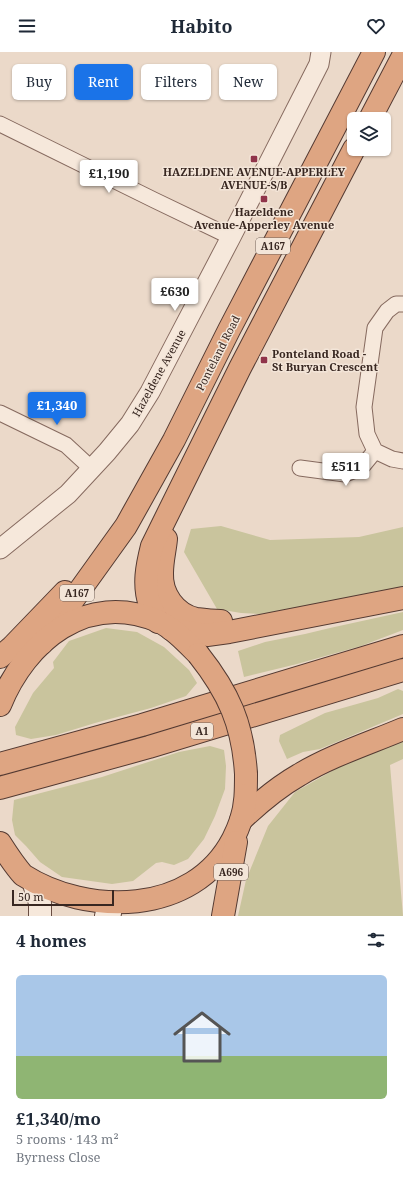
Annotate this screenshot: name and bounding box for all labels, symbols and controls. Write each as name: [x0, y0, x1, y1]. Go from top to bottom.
text: Habito: [171, 14, 232, 38]
icon: menu: [16, 15, 38, 37]
icon: heart: [365, 15, 387, 37]
chip: Buy: [12, 64, 66, 100]
chip: Rent: [74, 64, 133, 100]
chip: Filters: [141, 64, 211, 100]
chip: New: [219, 64, 277, 100]
map controls: [347, 112, 391, 156]
button: layers: [347, 112, 391, 156]
marker: HAZELDENE AVENUE-APPERLEY AVENUE-S/B: [249, 154, 259, 164]
pin: £1,190: [76, 160, 142, 194]
text: £1,190: [89, 164, 129, 182]
place label: HAZELDENE AVENUE-APPERLEY AVENUE-S/B: [163, 164, 345, 192]
marker: Hazeldene Avenue-Apperley Avenue: [259, 194, 269, 204]
place label: Hazeldene Avenue-Apperley Avenue: [194, 204, 334, 232]
road number: A167: [256, 238, 290, 254]
pin: £630: [151, 278, 199, 312]
text: £630: [160, 282, 190, 300]
street label: Ponteland Road: [192, 312, 243, 393]
street label: Hazeldene Avenue: [128, 326, 189, 419]
place label: Ponteland Road - St Buryan Crescent: [272, 346, 378, 374]
marker: Ponteland Road - St Buryan Crescent: [259, 355, 269, 365]
pin: £1,340: [24, 392, 90, 426]
text: £1,340: [37, 396, 77, 414]
pin: £511: [322, 453, 370, 487]
text: £511: [331, 457, 361, 475]
road number: A167: [60, 585, 94, 601]
road number: A1: [191, 723, 213, 739]
road number: A696: [214, 864, 248, 880]
scale bar: [12, 888, 114, 907]
text: 50 m: [18, 889, 44, 904]
text: 4 homes: [16, 929, 86, 952]
icon: filters: [365, 929, 387, 951]
icon: home: [166, 1001, 238, 1073]
text: £1,340/mo: [16, 1107, 101, 1130]
text: 5 rooms · 143 m²: [16, 1130, 119, 1148]
text: Byrness Close: [16, 1148, 101, 1166]

